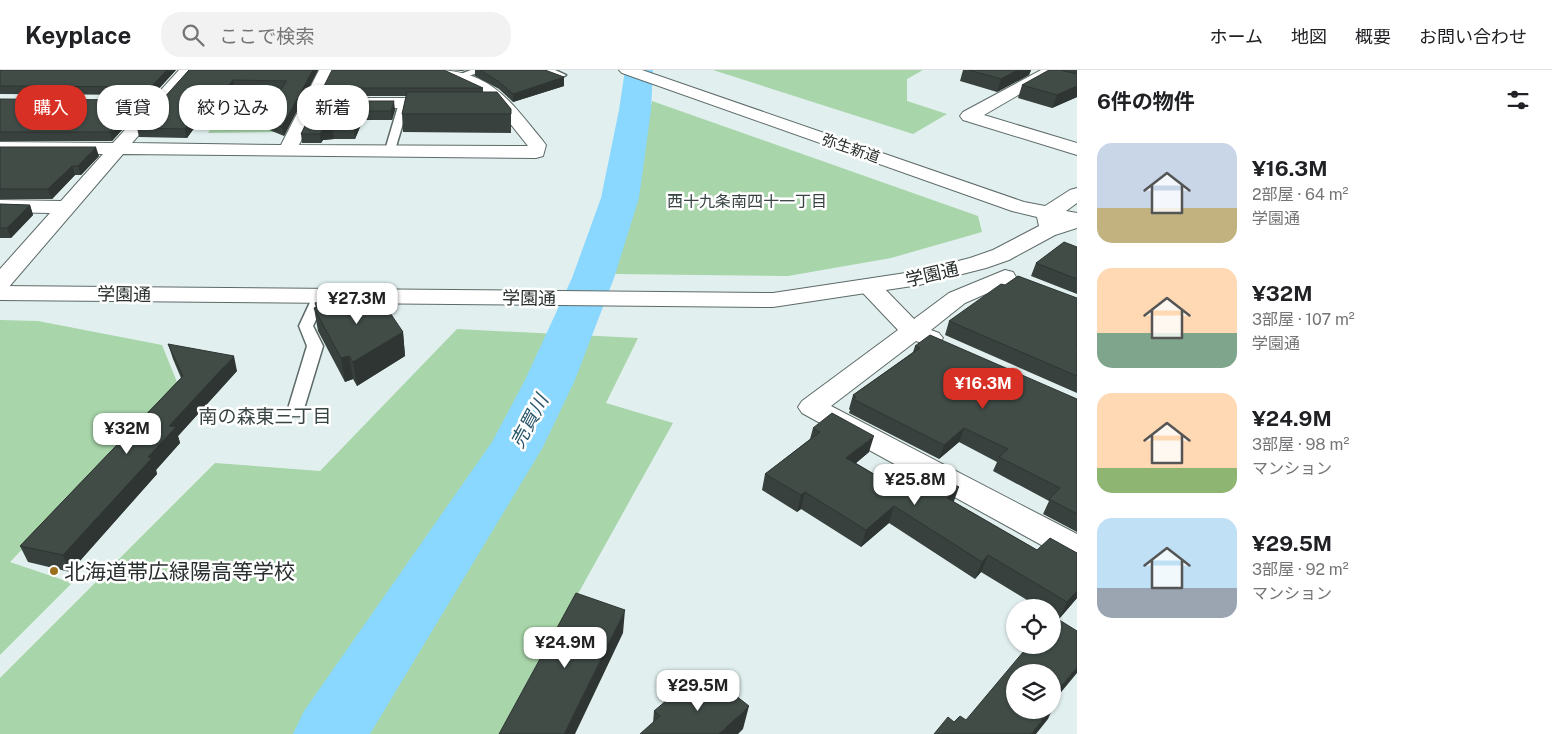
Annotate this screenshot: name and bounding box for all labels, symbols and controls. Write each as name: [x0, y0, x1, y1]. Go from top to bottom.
search box: [161, 12, 511, 57]
text: Keyplace: [25, 21, 131, 49]
icon: search: [179, 21, 207, 49]
text: ここで検索: [219, 25, 314, 47]
text: ホーム: [1210, 26, 1263, 47]
text: 地図: [1291, 26, 1327, 47]
text: 概要: [1355, 26, 1391, 47]
text: お問い合わせ: [1419, 26, 1527, 47]
chip: 購入: [15, 85, 87, 130]
chip: 賃貸: [97, 85, 169, 130]
chip: 絞り込み: [179, 85, 287, 130]
chip: 新着: [297, 85, 369, 130]
icon: filters: [1504, 86, 1532, 114]
text: 6件の物件: [1097, 89, 1195, 114]
street label: 弥生新道: [820, 130, 882, 166]
text: ¥16.3M: [1252, 156, 1328, 181]
icon: home: [1137, 163, 1197, 223]
text: 2部屋 · 64 m²: [1252, 185, 1348, 204]
district label: 西十九条南四十一丁目: [667, 192, 827, 211]
text: 学園通: [1252, 209, 1300, 228]
street label: 学園通: [903, 258, 961, 290]
text: ¥32M: [1252, 281, 1312, 306]
pin: ¥27.3M: [316, 282, 398, 325]
street label: 学園通: [97, 283, 151, 305]
street label: 学園通: [502, 287, 556, 309]
icon: home: [1137, 288, 1197, 348]
text: ¥27.3M: [328, 289, 386, 308]
text: 3部屋 · 107 m²: [1252, 310, 1355, 329]
text: 学園通: [1252, 334, 1300, 353]
pin: ¥16.3M: [942, 368, 1024, 410]
text: ¥16.3M: [954, 374, 1012, 393]
water label: 売買川: [506, 389, 553, 451]
district label: 南の森東三丁目: [198, 405, 332, 427]
text: ¥24.9M: [1252, 406, 1332, 431]
pin: ¥32M: [97, 412, 157, 455]
icon: home: [1137, 413, 1197, 473]
text: ¥32M: [104, 419, 150, 438]
text: 3部屋 · 98 m²: [1252, 435, 1349, 454]
text: マンション: [1252, 459, 1332, 478]
pin: ¥25.8M: [874, 464, 956, 506]
text: ¥25.8M: [884, 470, 946, 489]
text: ¥29.5M: [1252, 531, 1332, 556]
icon: home: [1137, 538, 1197, 598]
place label: 北海道帯広緑陽高等学校: [64, 559, 295, 584]
text: 3部屋 · 92 m²: [1252, 560, 1349, 579]
marker: 北海道帯広緑陽高等学校: [48, 565, 60, 577]
text: マンション: [1252, 584, 1332, 603]
map controls: [1006, 599, 1061, 719]
button: locate: [1006, 599, 1061, 654]
pin: ¥24.9M: [524, 626, 606, 669]
text: ¥24.9M: [535, 633, 595, 652]
button: layers: [1006, 664, 1061, 719]
pin: ¥29.5M: [657, 670, 739, 712]
text: ¥29.5M: [667, 676, 729, 695]

